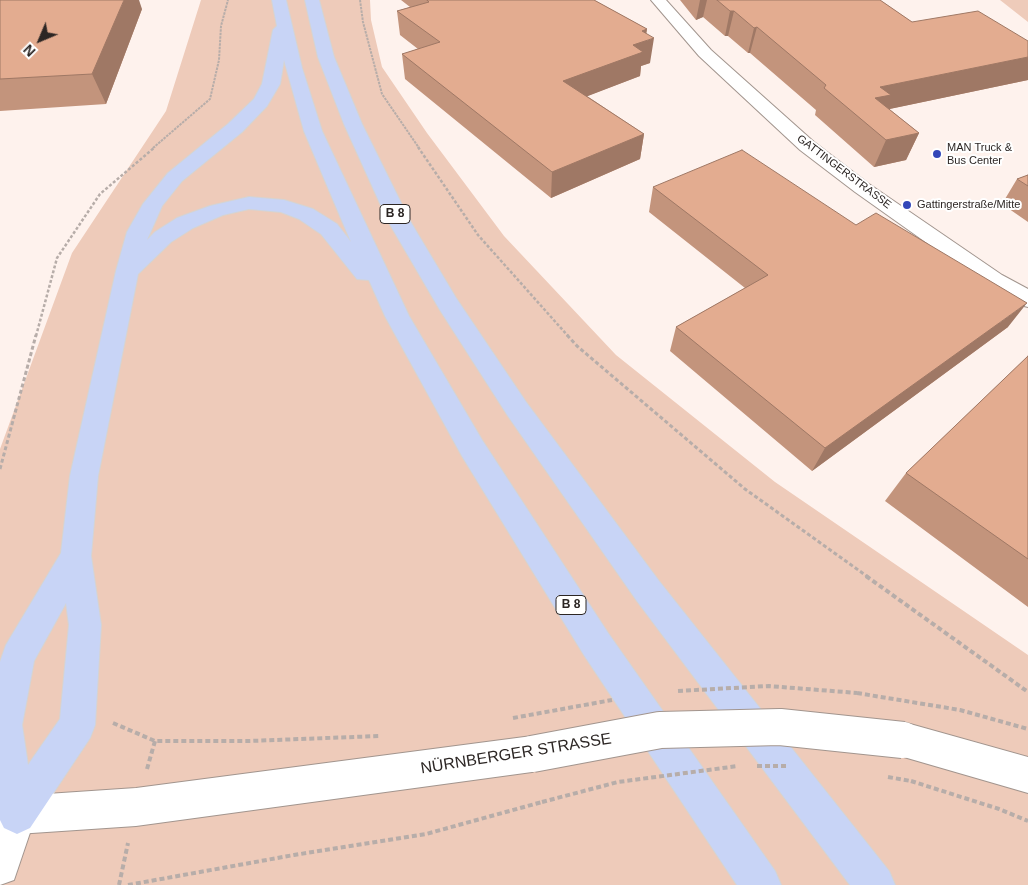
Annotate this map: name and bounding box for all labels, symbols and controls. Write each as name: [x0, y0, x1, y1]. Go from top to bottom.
north arrow: [15, 15, 65, 65]
text: N: [20, 41, 39, 60]
street label: GATTINGERSTRASSE: [794, 132, 894, 212]
place label: MAN Truck & Bus Center: [947, 141, 1012, 167]
marker: MAN Truck & Bus Center: [931, 148, 943, 160]
place label: Gattingerstraße/Mitte: [917, 198, 1020, 212]
marker: Gattingerstraße/Mitte: [901, 199, 913, 211]
road number: B 8: [380, 204, 410, 223]
road number: B 8: [556, 596, 586, 614]
street label: NÜRNBERGER STRASSE: [419, 729, 613, 779]

